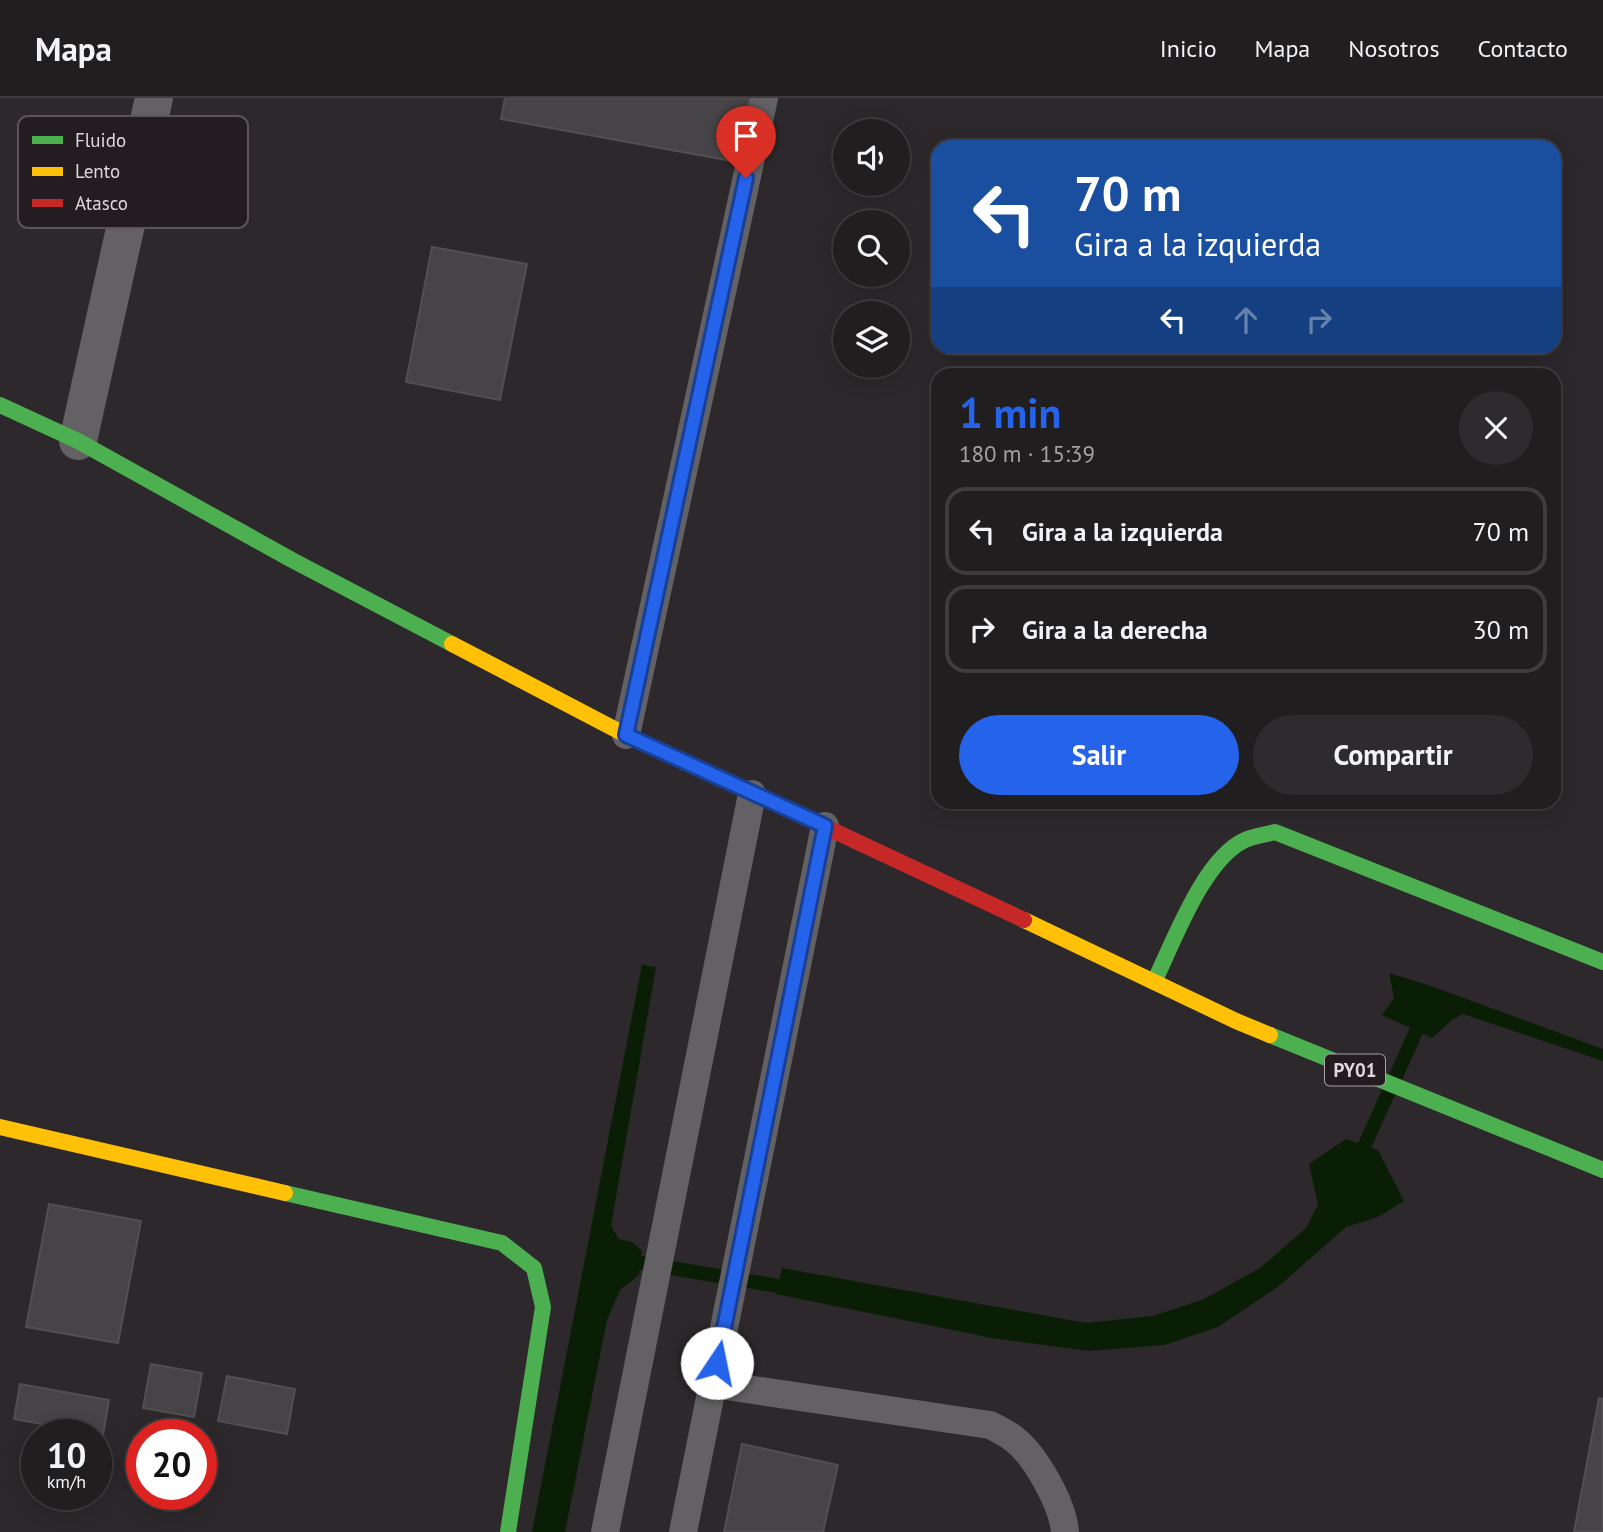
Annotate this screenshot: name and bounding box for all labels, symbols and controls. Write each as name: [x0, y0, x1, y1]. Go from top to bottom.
text: Mapa: [35, 27, 112, 70]
text: Inicio: [1160, 33, 1217, 64]
text: Mapa: [1255, 33, 1310, 64]
text: Nosotros: [1348, 33, 1440, 64]
text: Contacto: [1478, 33, 1568, 64]
pin: [716, 106, 776, 178]
legend: [18, 116, 248, 228]
icon: arrive: [727, 117, 765, 155]
map controls: [833, 119, 910, 378]
button: sound: [833, 119, 910, 196]
text: Fluido: [75, 128, 126, 152]
text: Lento: [75, 159, 120, 183]
text: 70 m: [1074, 161, 1181, 225]
icon: left: [959, 168, 1050, 259]
text: Atasco: [75, 191, 128, 215]
button: search: [833, 210, 910, 287]
text: Gira a la izquierda: [1074, 223, 1321, 265]
button: layers: [833, 301, 910, 378]
icon: left: [1154, 301, 1192, 339]
icon: ahead: [1227, 301, 1265, 339]
icon: right: [1300, 301, 1338, 339]
text: 1 min: [959, 385, 1061, 440]
button: close: [1459, 391, 1533, 465]
text: 180 m · 15:39: [959, 439, 1095, 468]
icon: left: [963, 512, 1001, 550]
text: Gira a la izquierda: [1022, 515, 1223, 548]
text: 70 m: [1473, 515, 1529, 548]
icon: right: [963, 610, 1001, 648]
text: Gira a la derecha: [1022, 613, 1208, 646]
text: 30 m: [1473, 613, 1529, 646]
button: Salir: [959, 715, 1239, 795]
button: Compartir: [1253, 715, 1533, 795]
road number: PY01: [1325, 1054, 1385, 1086]
position arrow: [680, 1326, 754, 1400]
speed limit sign: 20: [126, 1419, 217, 1510]
text: 10: [47, 1432, 86, 1478]
text: km/h: [47, 1470, 86, 1493]

